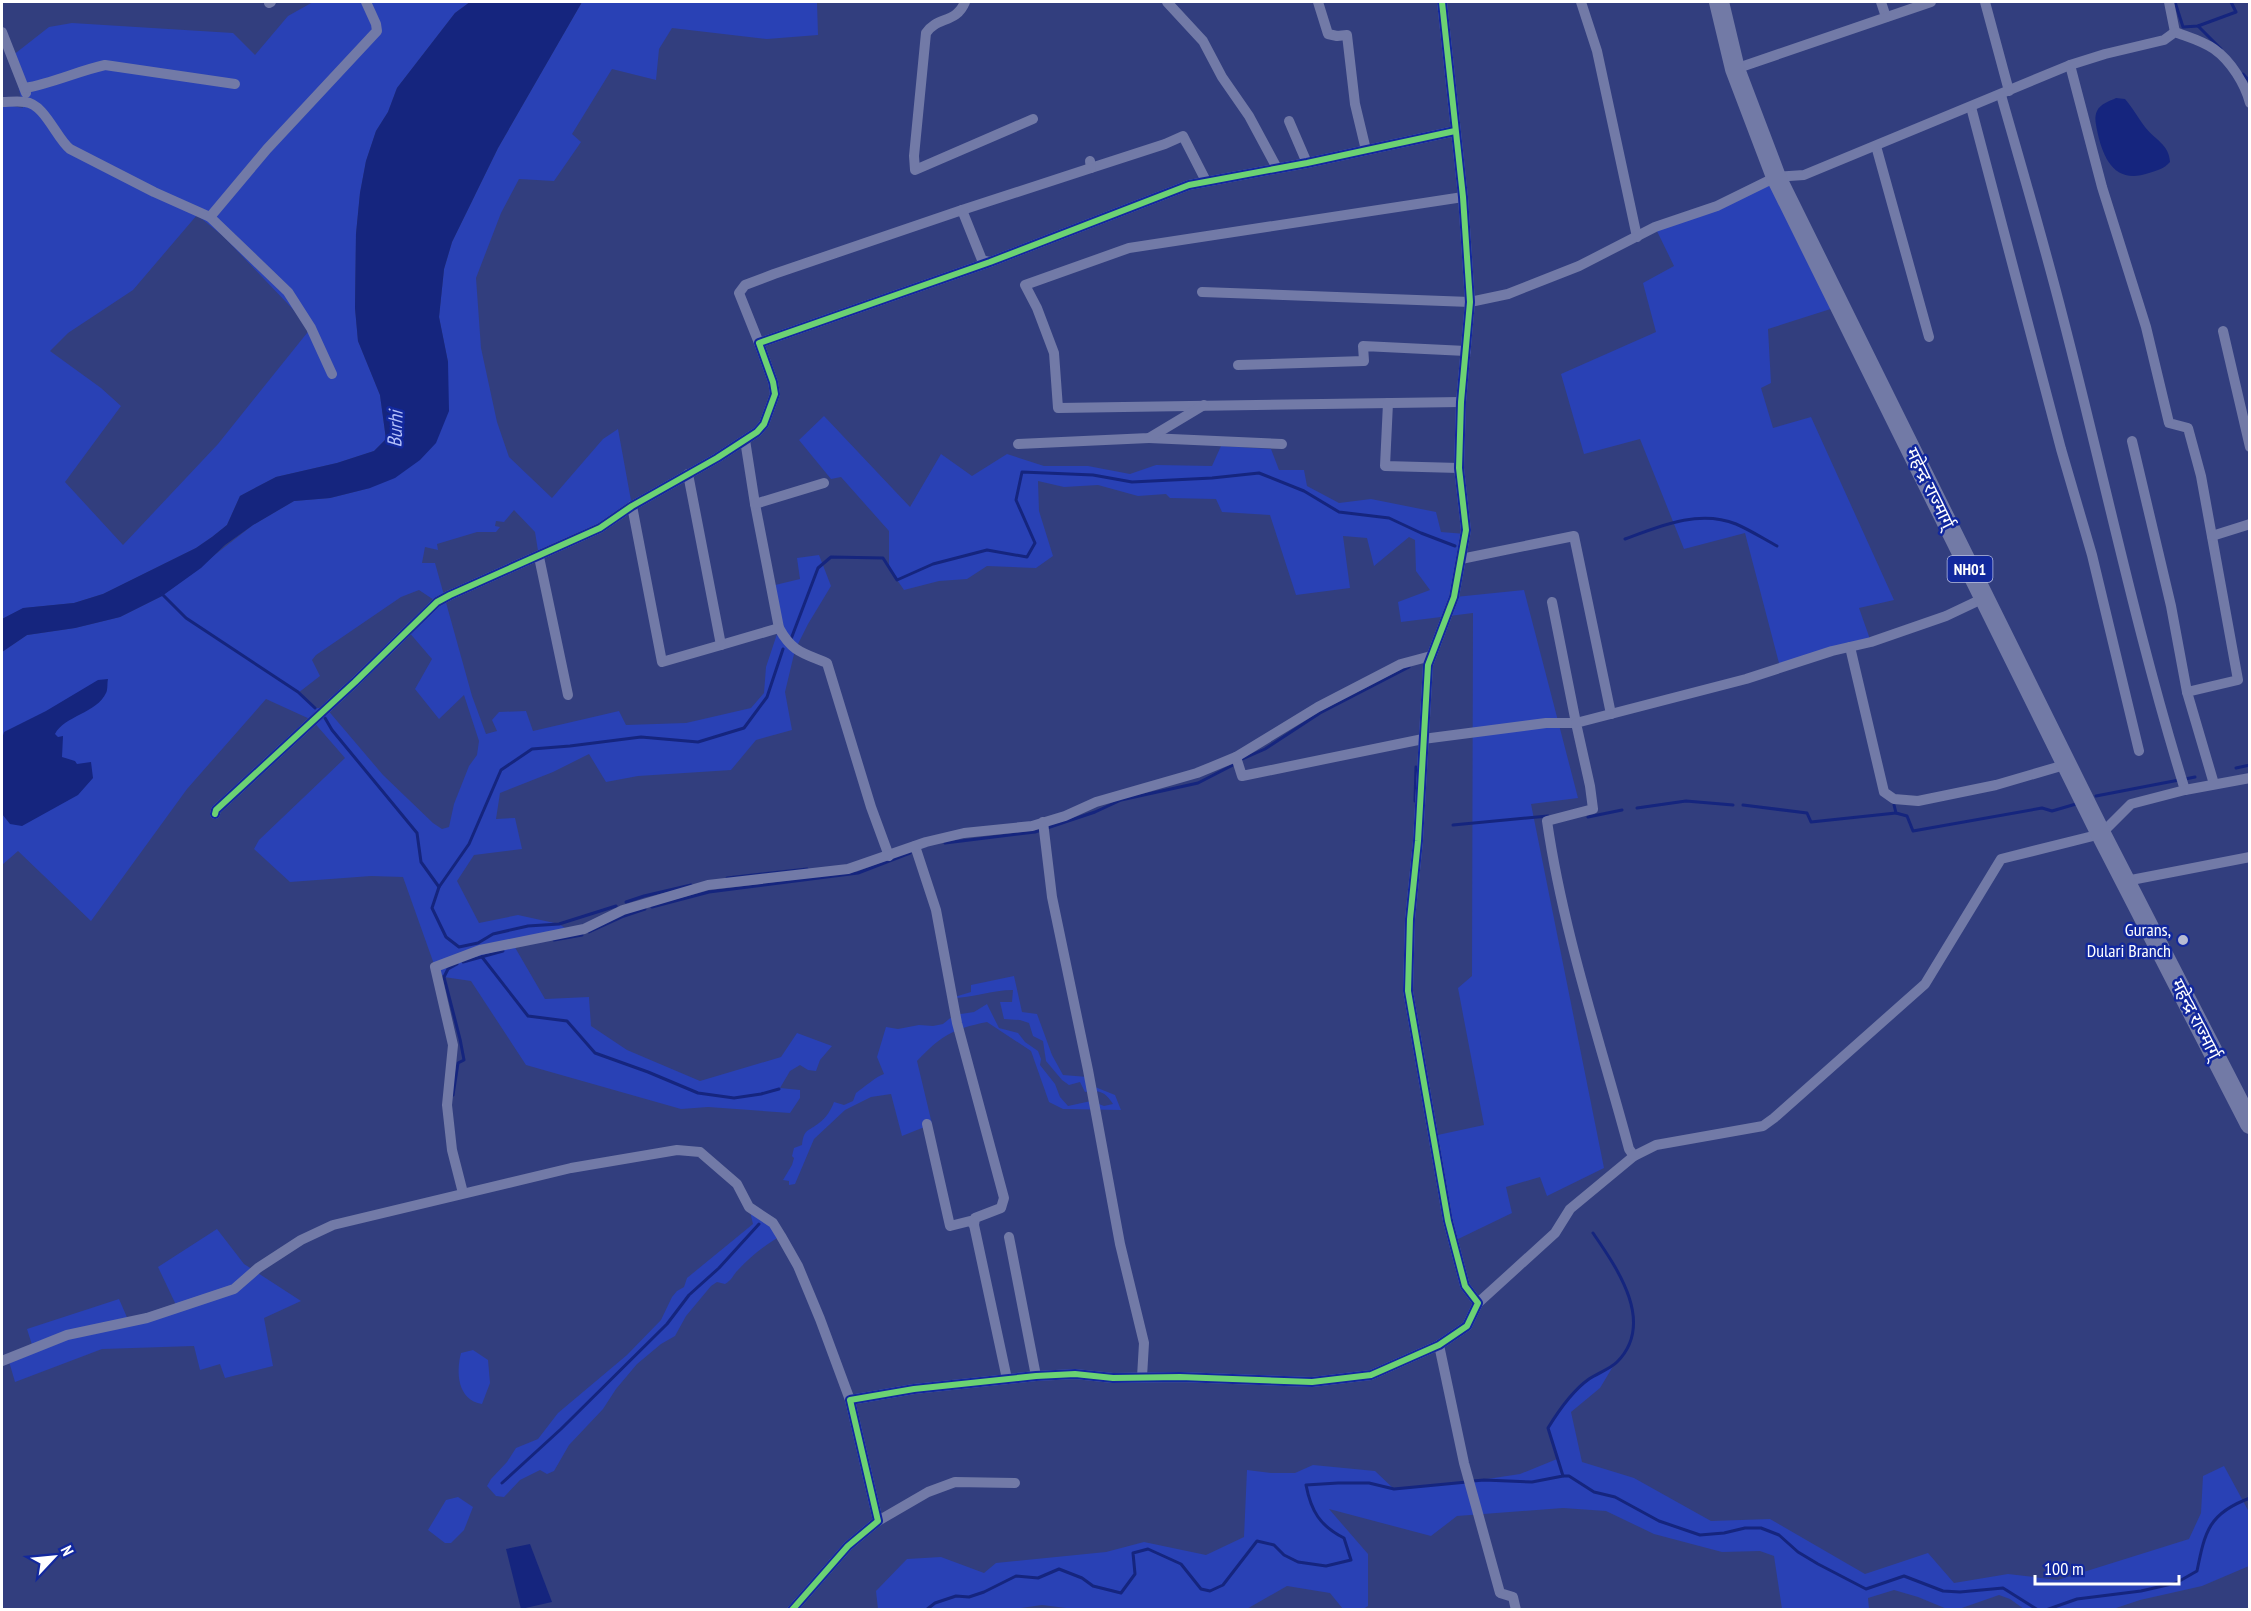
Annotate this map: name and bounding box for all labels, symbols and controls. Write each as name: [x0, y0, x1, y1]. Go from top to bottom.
water label: Burhi: [381, 408, 409, 448]
street label: महेन्द्र राज्मार्ग्: [1901, 444, 1961, 535]
road number: NH01: [1948, 556, 1992, 582]
place label: Gurans, Dulari Branch: [2087, 918, 2171, 962]
marker: Gurans, Dulari Branch: [2176, 933, 2190, 947]
street label: महेन्द्र राज्मार्ग्: [2166, 975, 2228, 1065]
north arrow: [24, 1527, 84, 1587]
text: N: [57, 1542, 78, 1559]
scale bar: [2035, 1548, 2179, 1586]
text: 100 m: [2044, 1557, 2084, 1580]

